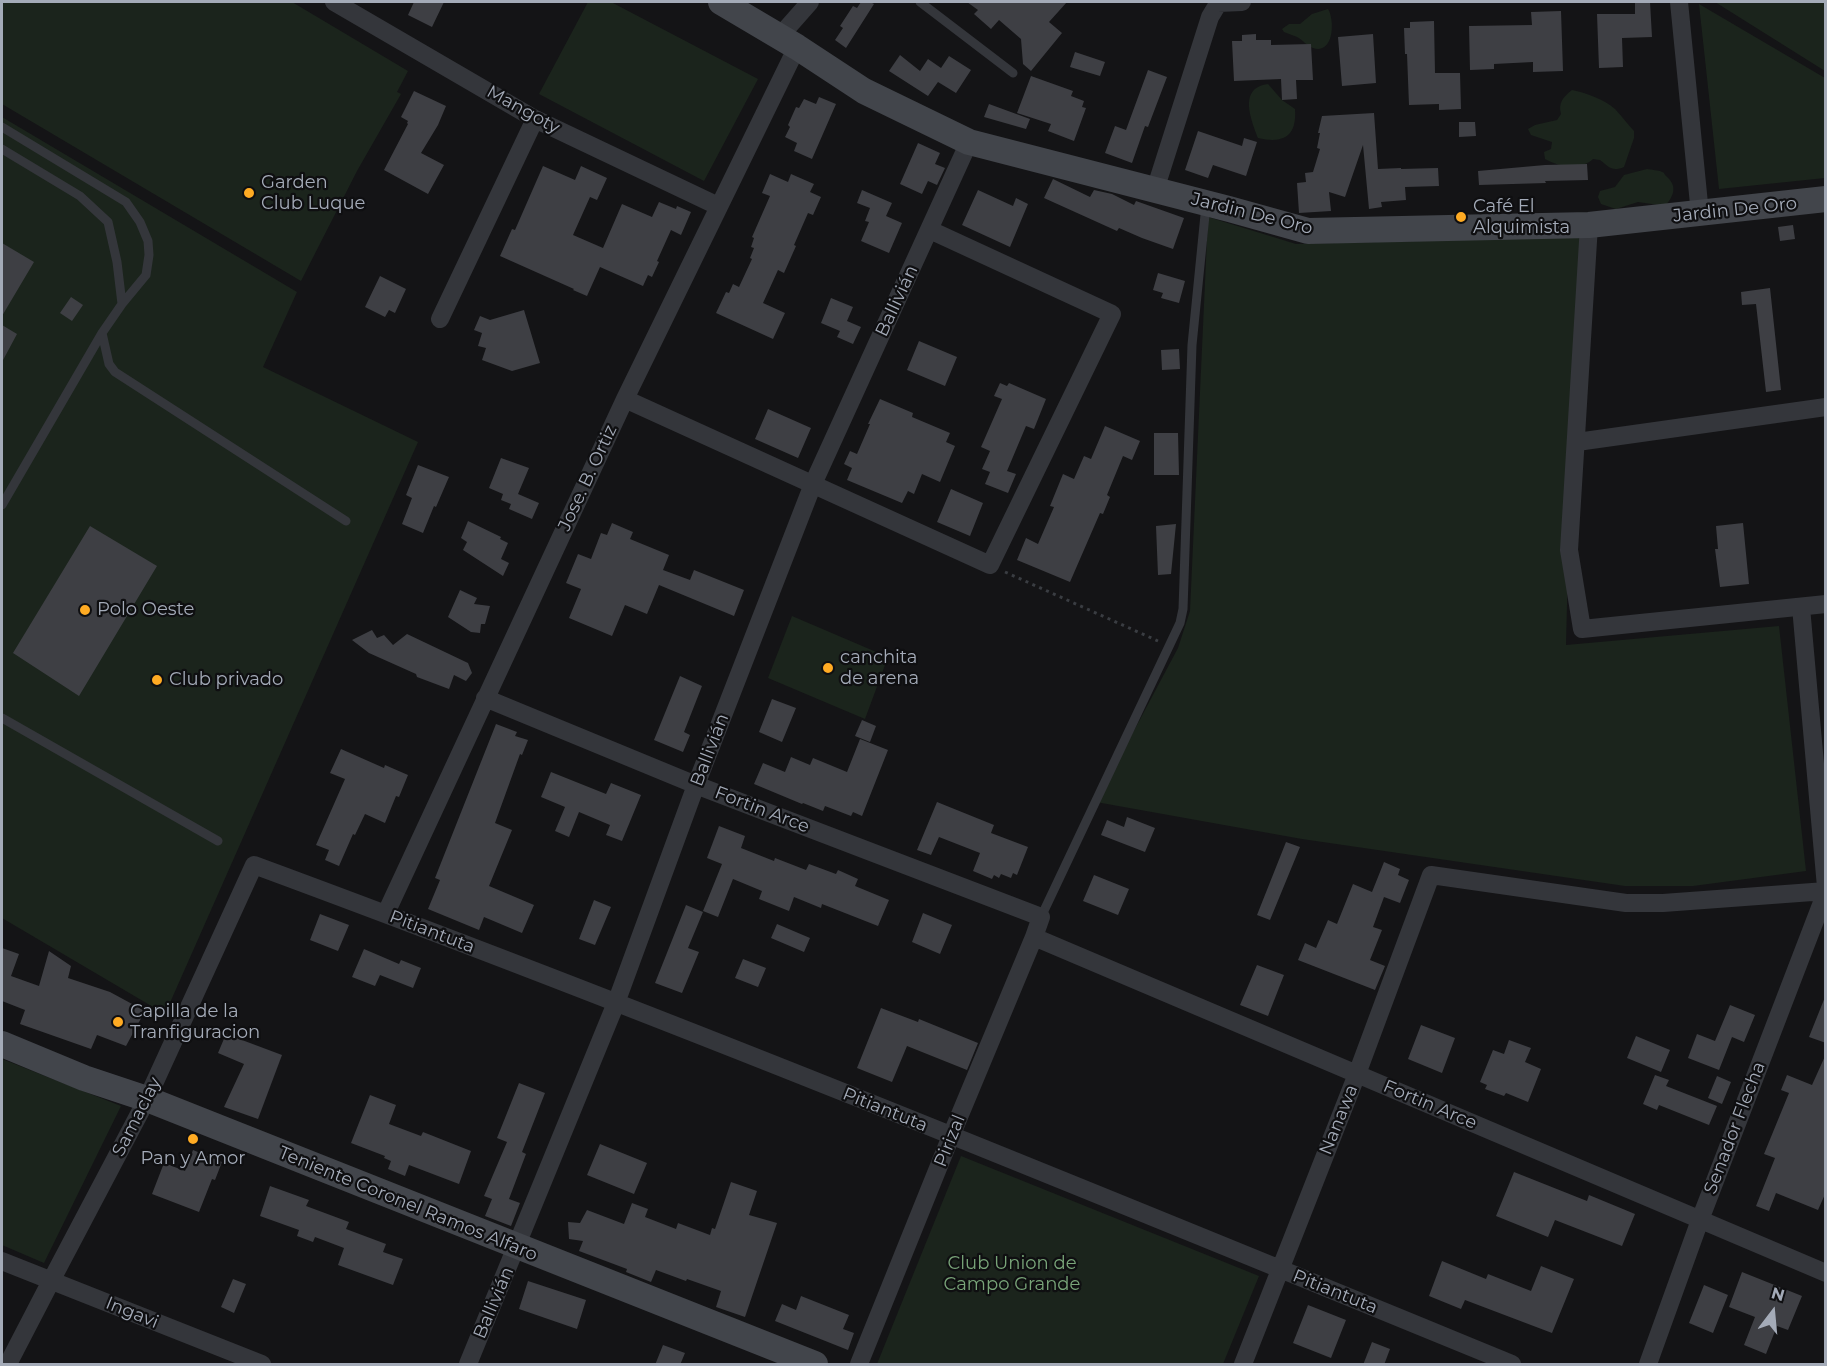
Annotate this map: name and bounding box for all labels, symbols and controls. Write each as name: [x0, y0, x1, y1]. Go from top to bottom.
street label: Mangoty: [483, 81, 563, 139]
place label: Garden Club Luque: [261, 172, 365, 214]
marker: Garden Club Luque: [242, 186, 256, 200]
street label: Jardin De Oro: [1189, 188, 1315, 240]
street label: Jardin De Oro: [1672, 193, 1798, 227]
place label: Café El Alquimista: [1473, 196, 1570, 238]
marker: Café El Alquimista: [1454, 210, 1468, 224]
street label: Ballivián: [871, 262, 923, 340]
street label: Jose. B. Ortiz: [554, 422, 622, 534]
place label: Polo Oeste: [97, 599, 194, 621]
marker: Polo Oeste: [78, 603, 92, 617]
place label: canchita de arena: [840, 647, 919, 690]
marker: canchita de arena: [821, 661, 835, 675]
place label: Club privado: [169, 669, 283, 691]
marker: Club privado: [150, 673, 164, 687]
street label: Ballivián: [686, 711, 734, 789]
street label: Fortin Arce: [712, 782, 812, 838]
street label: Pitiantuta: [386, 906, 478, 958]
place label: Capilla de la Tranfiguracion: [130, 1001, 260, 1044]
marker: Capilla de la Tranfiguracion: [111, 1015, 125, 1029]
street label: Senador Flecha: [1700, 1059, 1770, 1197]
street label: Samaclay: [108, 1074, 166, 1160]
street label: Fortin Arce: [1380, 1076, 1480, 1134]
street label: Nanawa: [1315, 1082, 1363, 1158]
street label: Pitiantuta: [839, 1083, 931, 1137]
street label: Pirizal: [930, 1112, 970, 1170]
marker: Pan y Amor: [186, 1132, 200, 1146]
street label: Teniente Coronel Ramos Alfaro: [275, 1142, 541, 1266]
place label: Pan y Amor: [140, 1148, 246, 1170]
park label: Club Union de Campo Grande: [944, 1253, 1080, 1296]
street label: Ballivián: [469, 1264, 519, 1342]
street label: Pitiantuta: [1289, 1265, 1381, 1319]
north arrow: [1743, 1282, 1803, 1342]
text: N: [1769, 1283, 1787, 1305]
street label: Ingavi: [102, 1293, 162, 1333]

